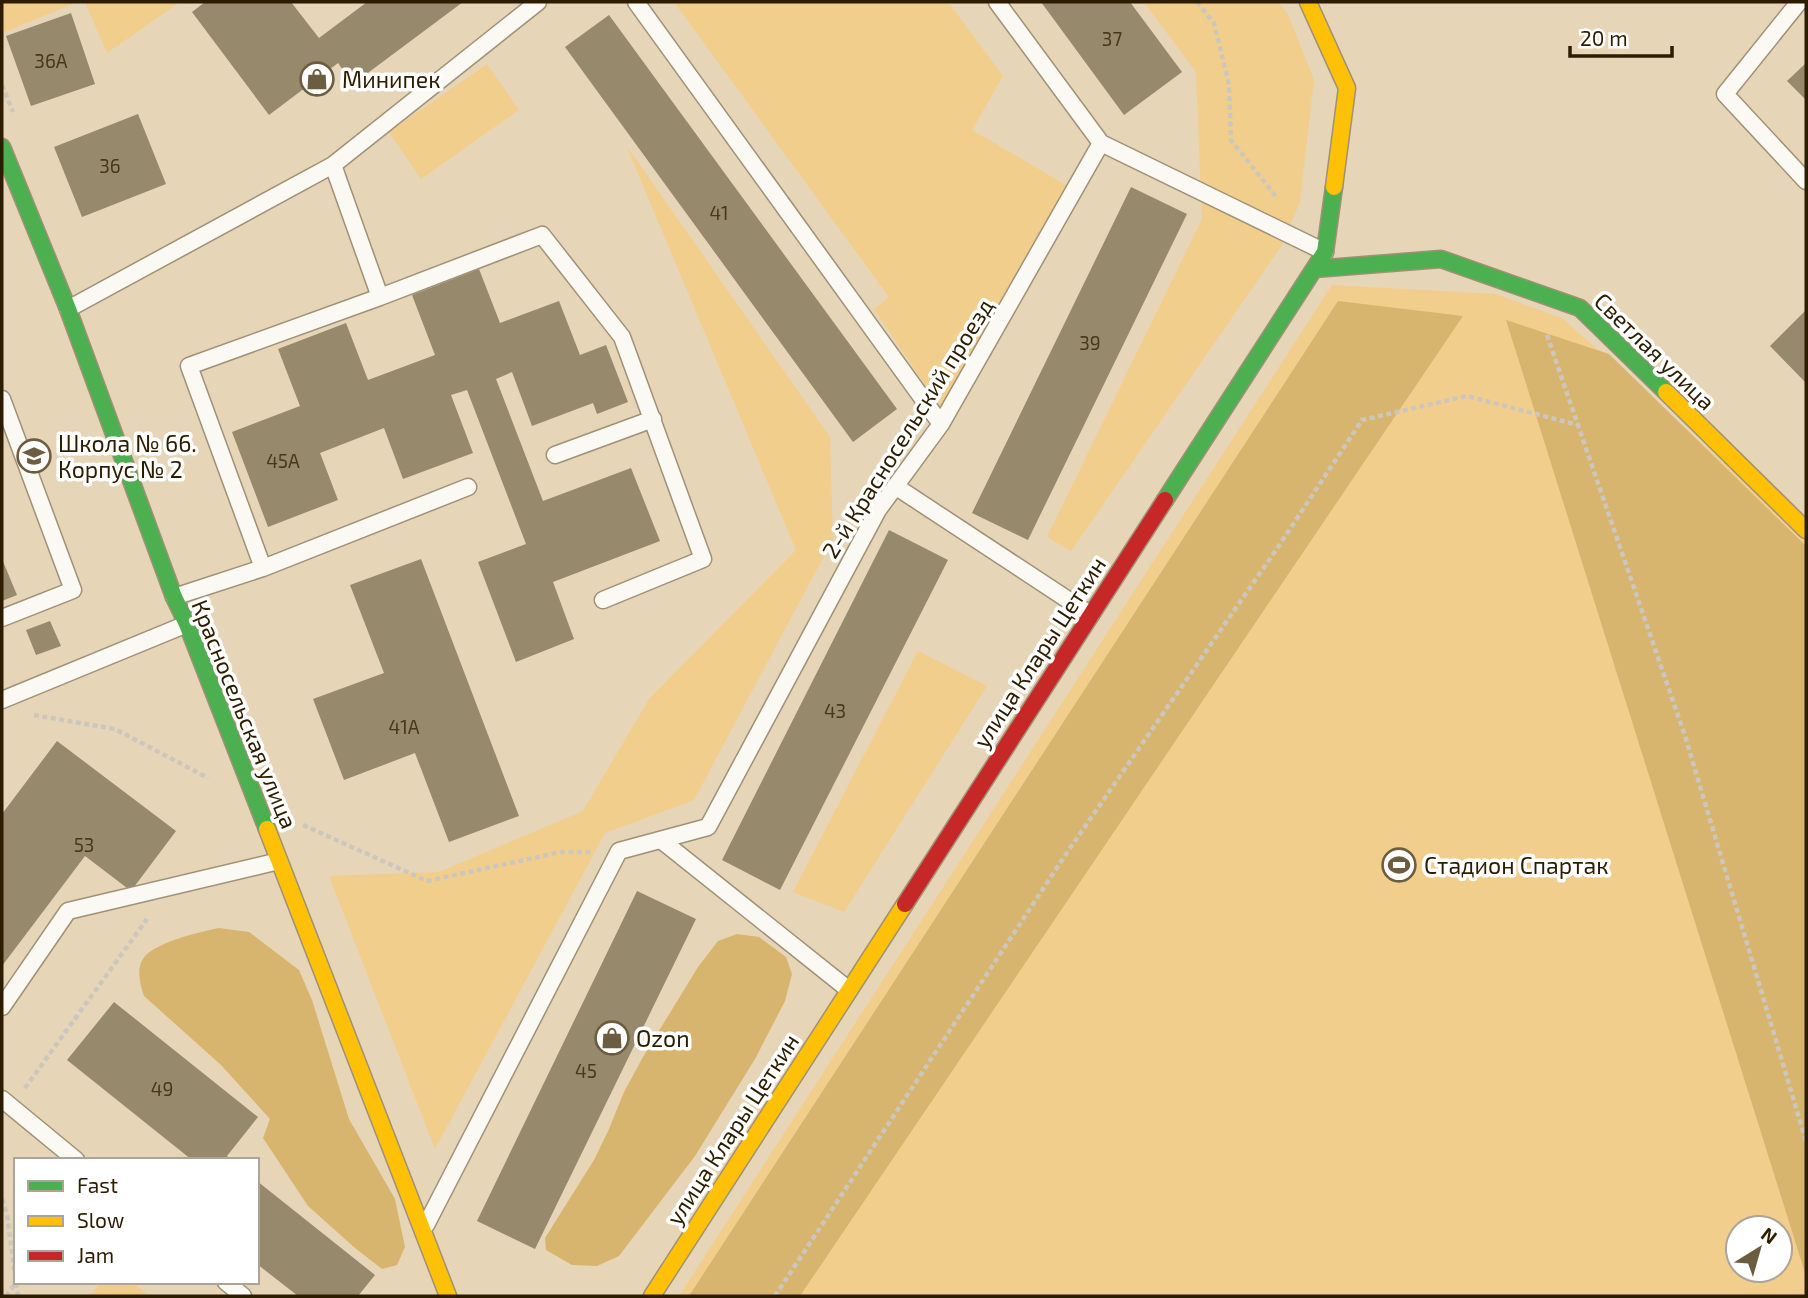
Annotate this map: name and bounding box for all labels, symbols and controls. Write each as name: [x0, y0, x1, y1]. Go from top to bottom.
scale bar: [1570, 14, 1672, 58]
text: 20 m: [1580, 25, 1628, 50]
house number: 37: [1102, 27, 1122, 50]
house number: 36А: [34, 49, 68, 72]
shop icon: Минипек: [298, 60, 336, 98]
place label: Минипек: [342, 65, 441, 93]
house number: 36: [99, 154, 121, 177]
house number: 41: [709, 201, 729, 224]
street label: Светлая улица: [1588, 287, 1721, 416]
street label: 2-й Красносельский проезд: [815, 293, 999, 563]
house number: 39: [1079, 331, 1101, 354]
place label: Школа № 66. Корпус № 2: [58, 429, 197, 484]
school or university icon: Школа № 66. Корпус № 2: [15, 437, 53, 475]
house number: 45А: [266, 449, 300, 472]
street label: улица Клары Цеткин: [967, 551, 1112, 753]
street label: Красносельская улица: [185, 596, 304, 833]
house number: 43: [824, 699, 846, 722]
house number: 41А: [388, 715, 420, 738]
house number: 53: [74, 833, 94, 856]
sports icon: Стадион Спартак: [1380, 846, 1418, 884]
place label: Стадион Спартак: [1424, 851, 1608, 879]
shop icon: Ozon: [593, 1019, 631, 1057]
place label: Ozon: [636, 1024, 690, 1052]
street label: улица Клары Цеткин: [660, 1028, 805, 1230]
house number: 45: [575, 1059, 597, 1082]
house number: 49: [151, 1077, 173, 1100]
legend: [14, 1158, 259, 1284]
text: Fast: [77, 1172, 118, 1197]
text: Slow: [77, 1207, 124, 1232]
north arrow: [1724, 1214, 1794, 1284]
text: N: [1757, 1222, 1782, 1248]
text: Jam: [77, 1242, 114, 1267]

